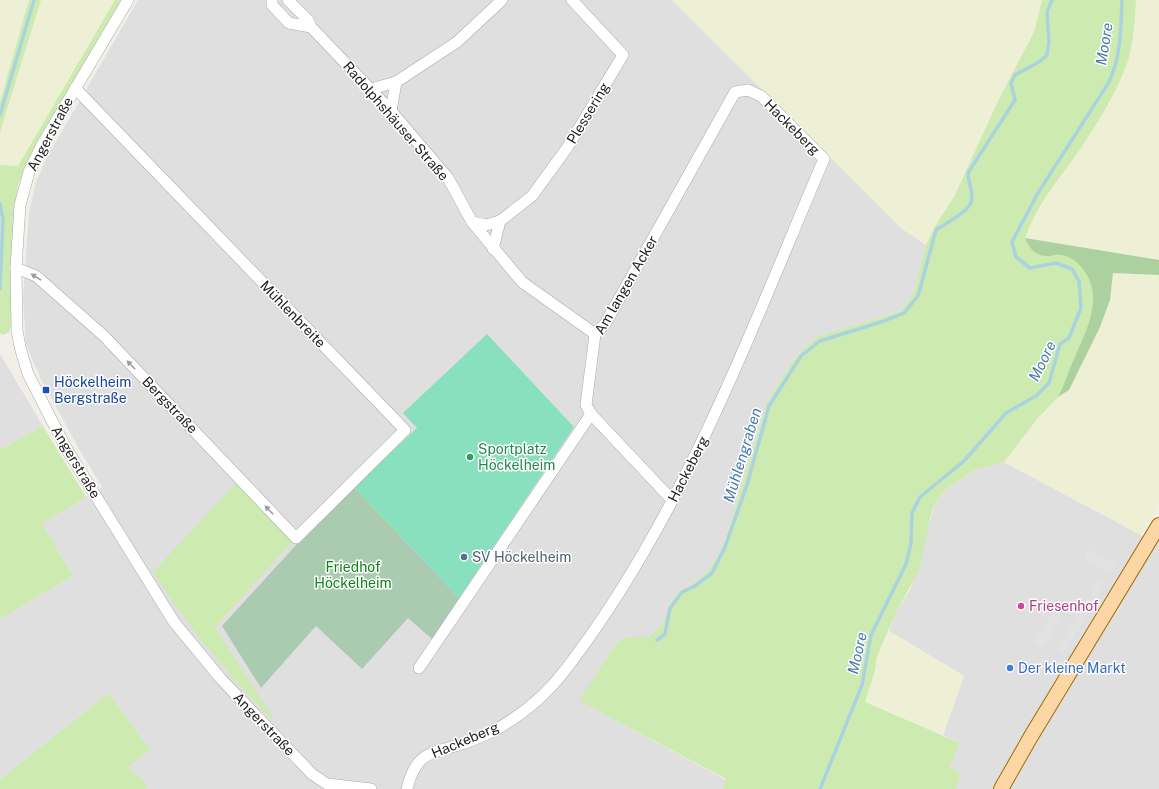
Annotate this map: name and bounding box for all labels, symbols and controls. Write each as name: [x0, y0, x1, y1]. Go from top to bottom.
water label: Moore: [1092, 22, 1116, 66]
street label: Radolphshäuser Straße: [340, 58, 452, 184]
street label: Plessering: [563, 79, 613, 147]
street label: Angerstraße: [24, 94, 76, 174]
street label: Hackeberg: [761, 96, 823, 158]
street label: Am langen Acker: [591, 233, 661, 337]
one-way arrow: [30, 274, 42, 281]
street label: Mühlenbreite: [257, 277, 329, 351]
water label: Moore: [1025, 338, 1059, 384]
one-way arrow: [127, 360, 136, 370]
street label: Bergstraße: [139, 373, 201, 437]
place label: Höckelheim Bergstraße: [54, 374, 131, 406]
marker: Höckelheim Bergstraße: [41, 385, 51, 395]
water label: Mühlengraben: [720, 406, 764, 504]
street label: Angerstraße: [48, 423, 104, 501]
street label: Hackeberg: [665, 433, 712, 505]
place label: Sportplatz Höckelheim: [478, 441, 555, 473]
marker: Sportplatz Höckelheim: [465, 452, 475, 462]
one-way arrow: [265, 505, 274, 515]
place label: SV Höckelheim: [472, 549, 571, 565]
marker: SV Höckelheim: [459, 552, 469, 562]
park label: Friedhof Höckelheim: [314, 559, 392, 591]
place label: Friesenhof: [1029, 598, 1099, 614]
marker: Friesenhof: [1016, 601, 1026, 611]
water label: Moore: [844, 630, 870, 676]
place label: Der kleine Markt: [1018, 660, 1126, 676]
marker: Der kleine Markt: [1005, 663, 1015, 673]
street label: Angerstraße: [230, 689, 298, 759]
street label: Hackeberg: [429, 719, 501, 761]

